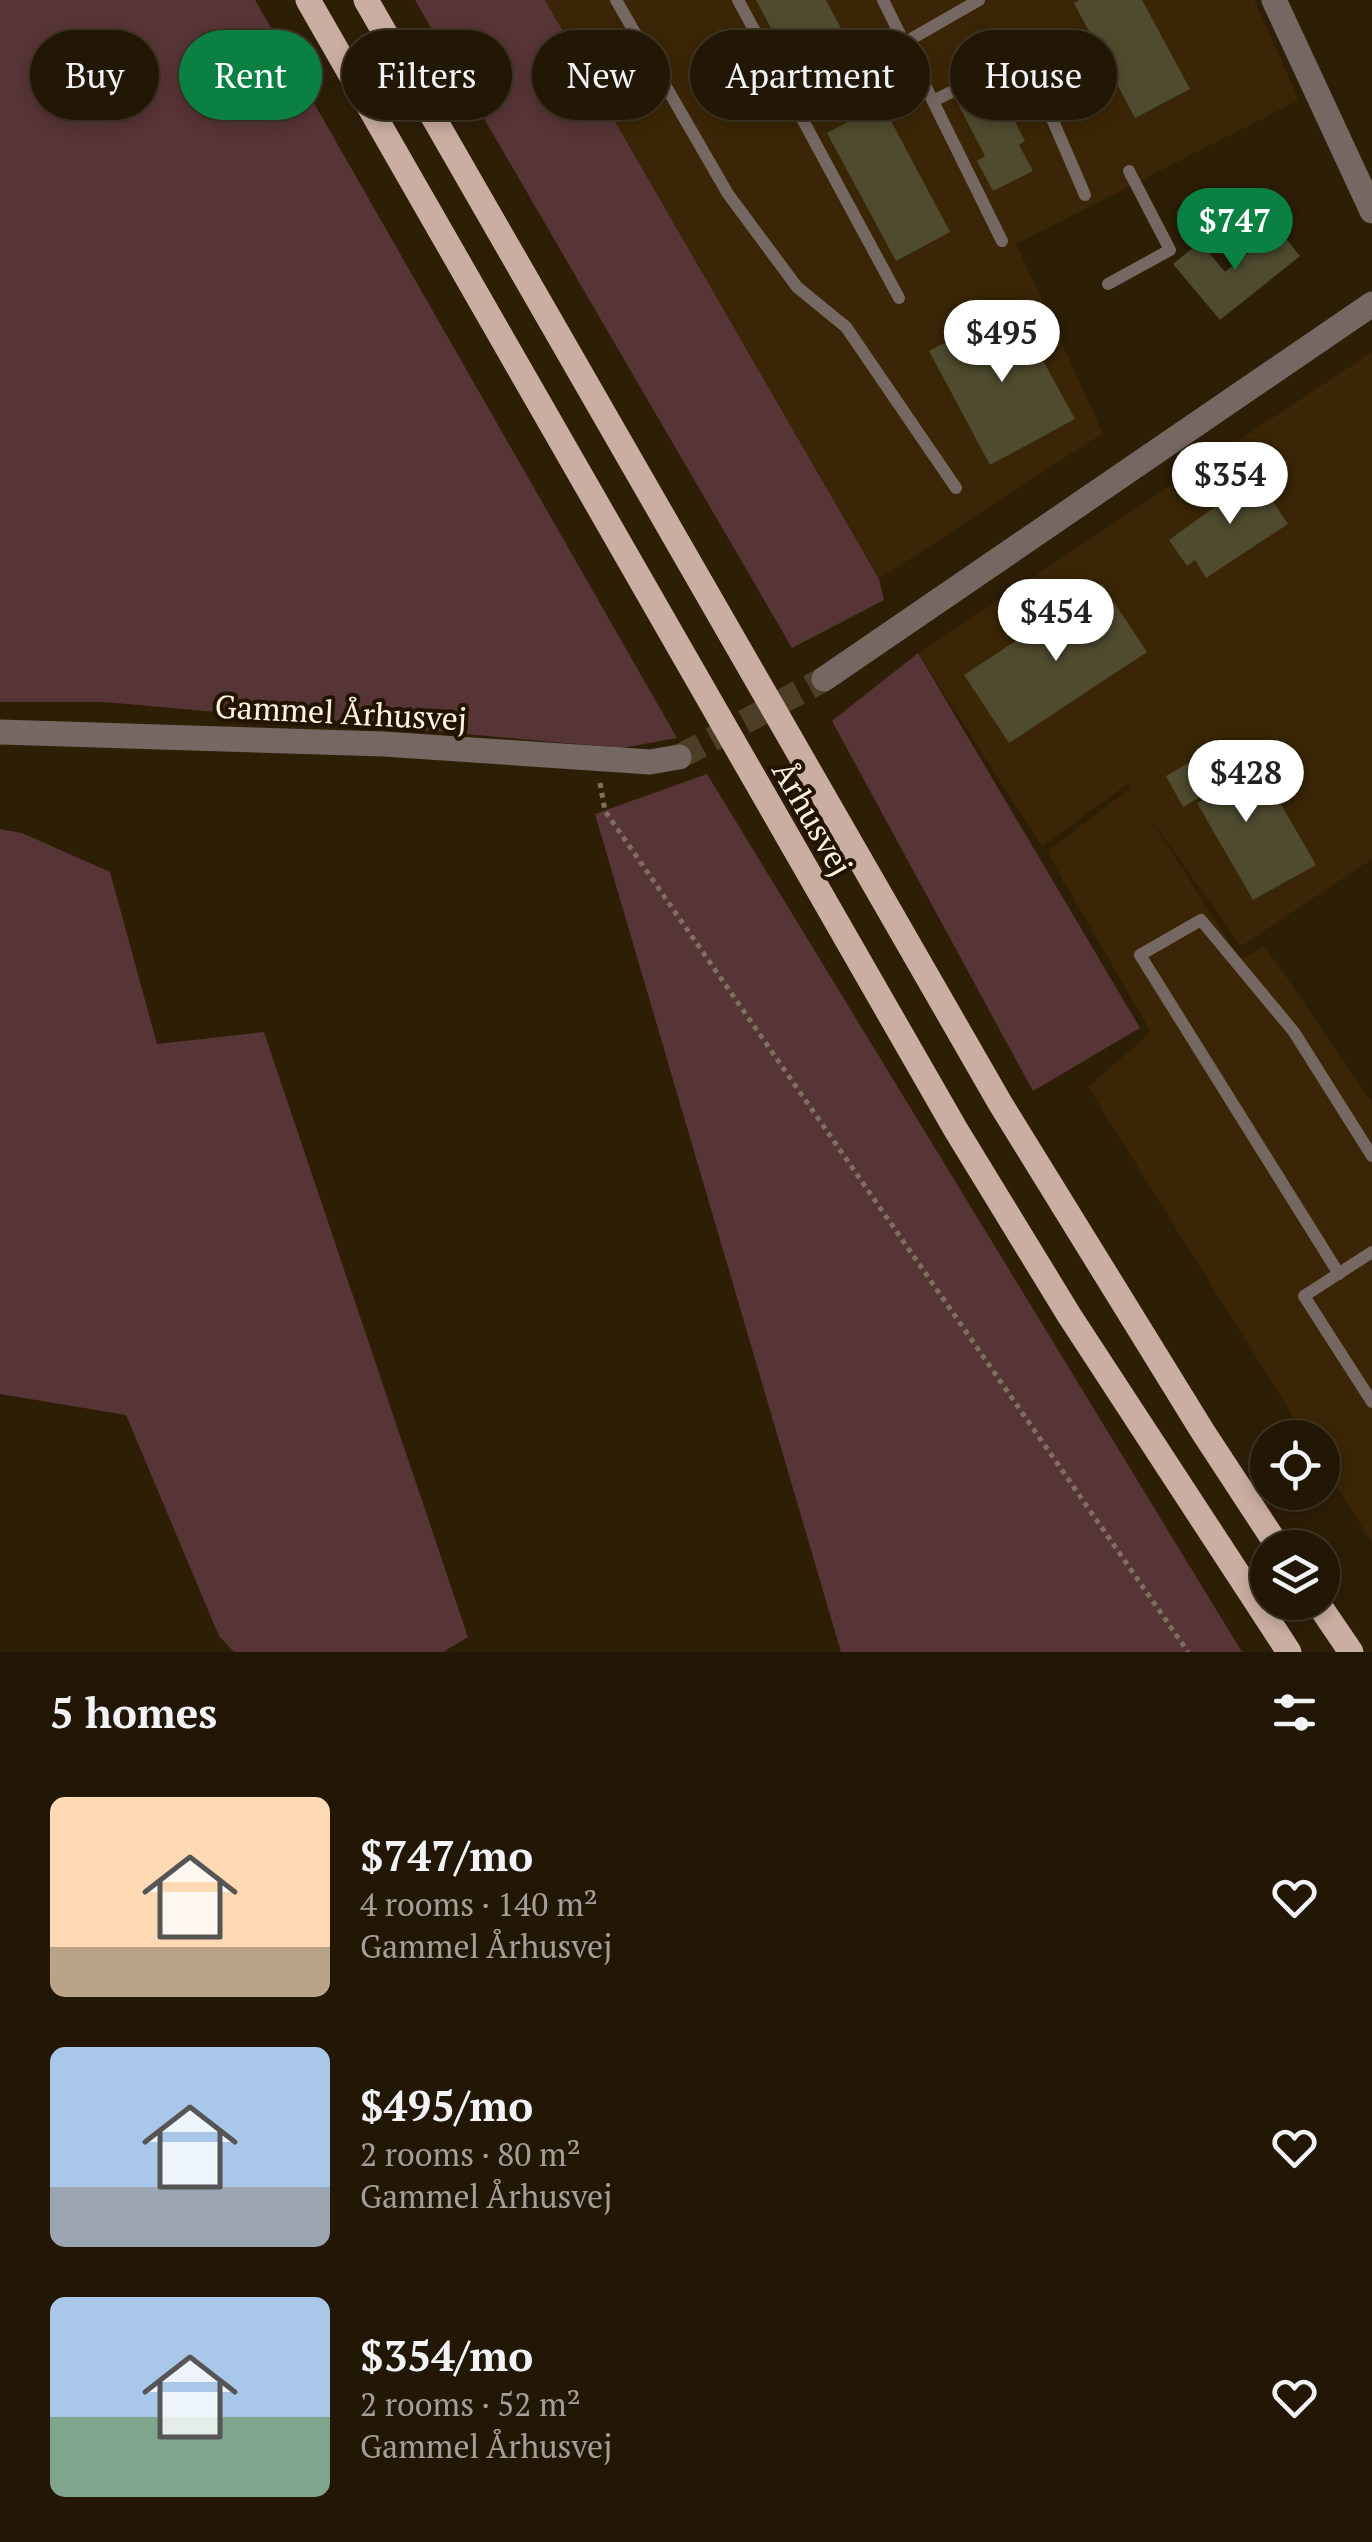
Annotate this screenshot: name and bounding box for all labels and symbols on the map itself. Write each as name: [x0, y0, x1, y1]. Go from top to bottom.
pin: $747: [1176, 188, 1294, 273]
pin: $495: [943, 300, 1061, 385]
pin: $354: [1171, 442, 1289, 527]
pin: $454: [997, 579, 1115, 664]
street label: Gammel Århusvej: [214, 684, 468, 740]
pin: $428: [1187, 740, 1305, 825]
street label: Århusvej: [763, 753, 863, 883]

